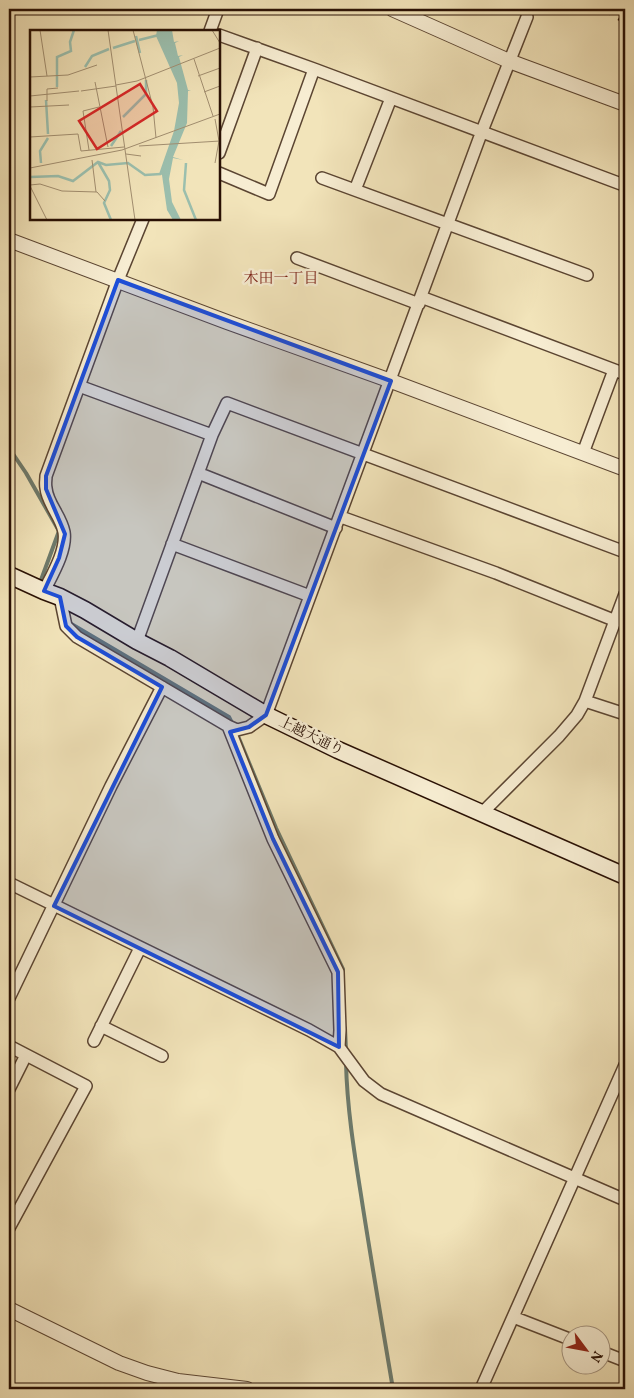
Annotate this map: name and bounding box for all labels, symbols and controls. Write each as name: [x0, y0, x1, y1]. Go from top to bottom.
inset map: [30, 30, 220, 220]
district label: 木田一丁目: [243, 269, 319, 290]
street label: 上越大通り: [275, 713, 347, 761]
north arrow: [562, 1326, 612, 1376]
text: N: [585, 1347, 607, 1365]

